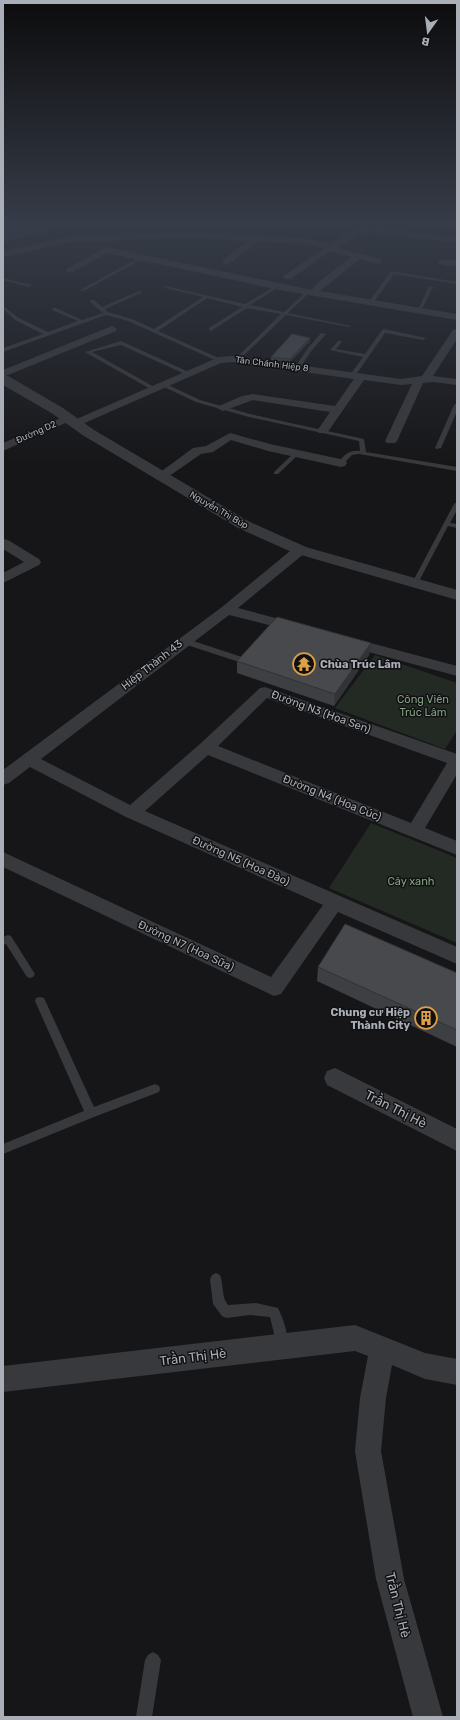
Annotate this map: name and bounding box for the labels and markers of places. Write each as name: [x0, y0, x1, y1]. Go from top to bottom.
temple icon: Chùa Trúc Lâm: [291, 651, 317, 677]
place label: Chùa Trúc Lâm: [320, 658, 401, 671]
building icon: Chung cư Hiệp Thành City: [413, 1005, 439, 1031]
place label: Chung cư Hiệp Thành City: [330, 1006, 410, 1032]

